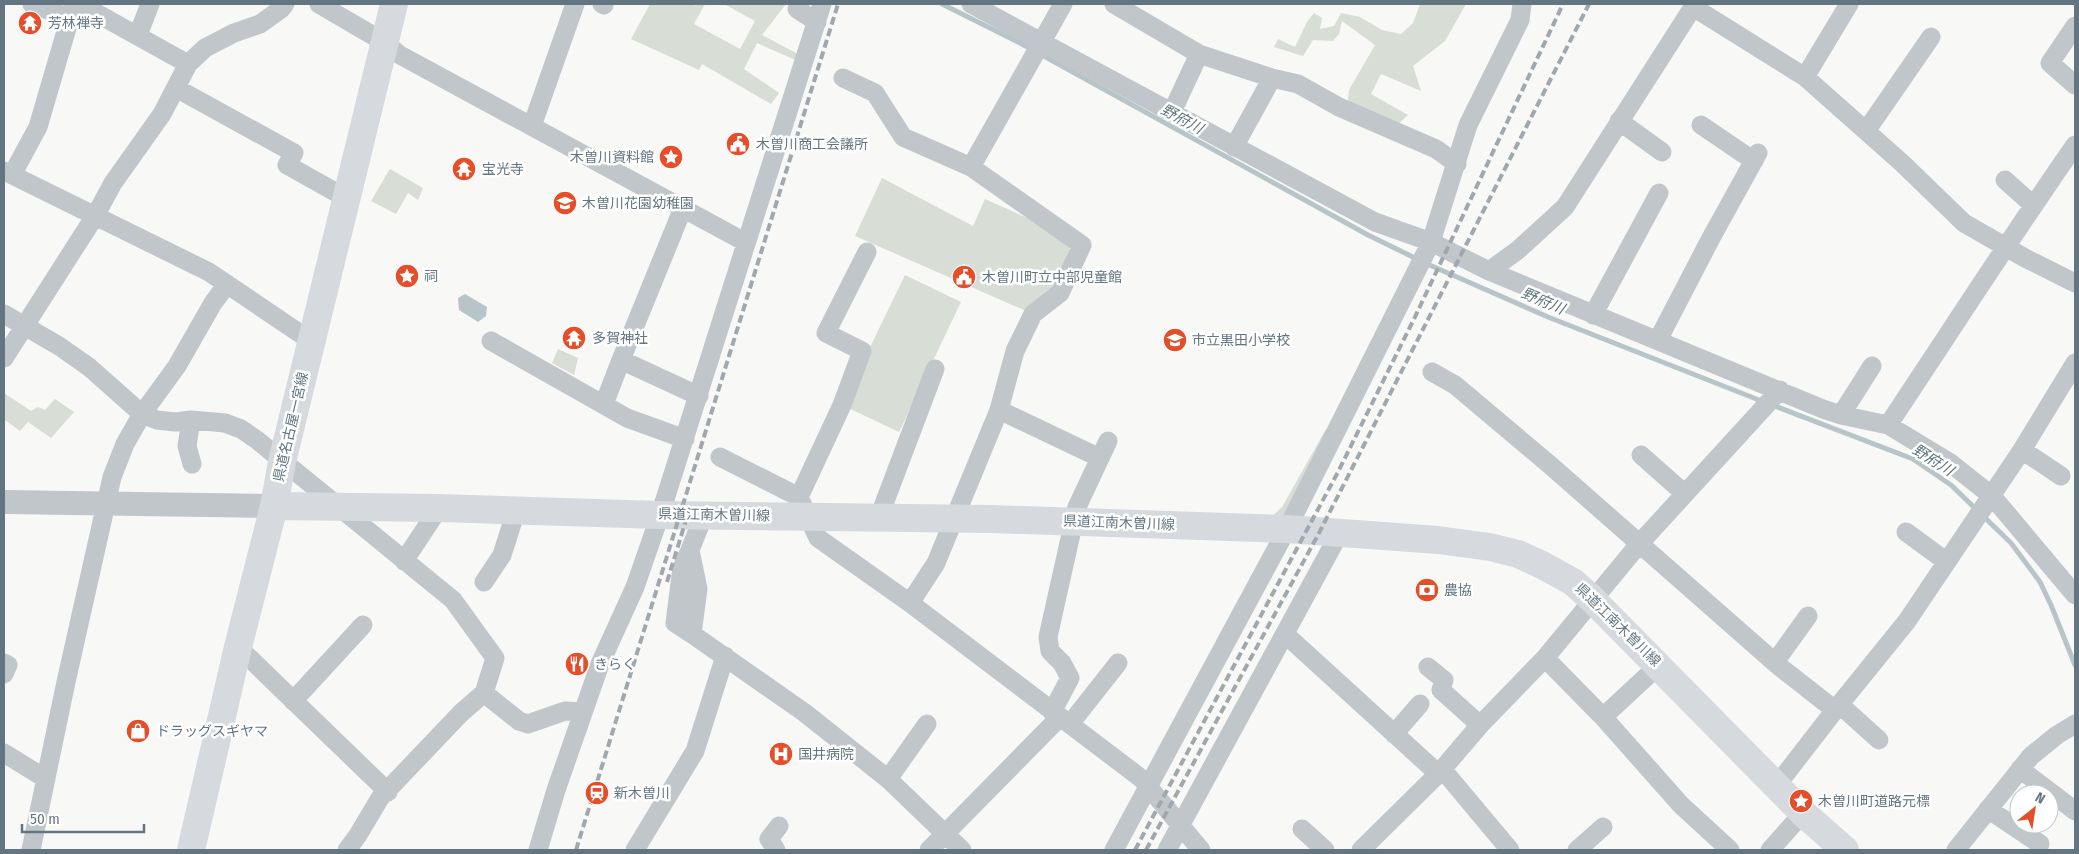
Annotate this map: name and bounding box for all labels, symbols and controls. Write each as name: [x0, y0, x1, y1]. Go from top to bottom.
temple icon: 芳林禅寺: [17, 10, 43, 36]
place label: 芳林禅寺: [48, 15, 104, 32]
water label: 野府川: [1158, 100, 1208, 138]
public building icon: 木曽川商工会議所: [725, 131, 751, 157]
place label: 木曽川商工会議所: [756, 136, 868, 153]
place icon: 木曽川資料館: [658, 144, 684, 170]
place label: 木曽川資料館: [570, 149, 654, 166]
temple icon: 宝光寺: [451, 156, 477, 182]
place label: 宝光寺: [482, 161, 524, 178]
school or university icon: 木曽川花園幼稚園: [552, 190, 578, 216]
place label: 木曽川花園幼稚園: [582, 195, 694, 212]
place icon: 祠: [394, 263, 420, 289]
public building icon: 木曽川町立中部児童館: [951, 264, 977, 290]
place label: 祠: [424, 268, 438, 285]
place label: 木曽川町立中部児童館: [982, 269, 1122, 286]
water label: 野府川: [1519, 284, 1569, 319]
temple icon: 多賀神社: [561, 325, 587, 351]
school or university icon: 市立黒田小学校: [1162, 327, 1188, 353]
place label: 多賀神社: [592, 330, 648, 347]
place label: 市立黒田小学校: [1192, 332, 1290, 349]
street label: 県道名古屋一宮線: [270, 371, 312, 483]
water label: 野府川: [1909, 440, 1959, 481]
street label: 県道江南木曽川線: [658, 506, 770, 524]
street label: 県道江南木曽川線: [1063, 513, 1175, 533]
bank icon: 農協: [1414, 577, 1440, 603]
street label: 県道江南木曽川線: [1572, 580, 1664, 670]
place label: 農協: [1444, 582, 1472, 599]
restaurant icon: きらく: [564, 651, 590, 677]
place label: きらく: [594, 656, 636, 673]
shop icon: ドラッグスギヤマ: [125, 718, 151, 744]
place label: ドラッグスギヤマ: [156, 723, 268, 740]
hospital icon: 国井病院: [768, 741, 794, 767]
place label: 国井病院: [798, 746, 854, 763]
station icon: 新木曽川: [584, 780, 610, 806]
north arrow: [2009, 784, 2059, 834]
place label: 新木曽川: [614, 785, 670, 802]
place icon: 木曽川町道路元標: [1788, 788, 1814, 814]
text: N: [2032, 789, 2048, 808]
place label: 木曽川町道路元標: [1818, 793, 1930, 810]
scale bar: [22, 802, 145, 834]
text: 50 m: [30, 810, 60, 828]

